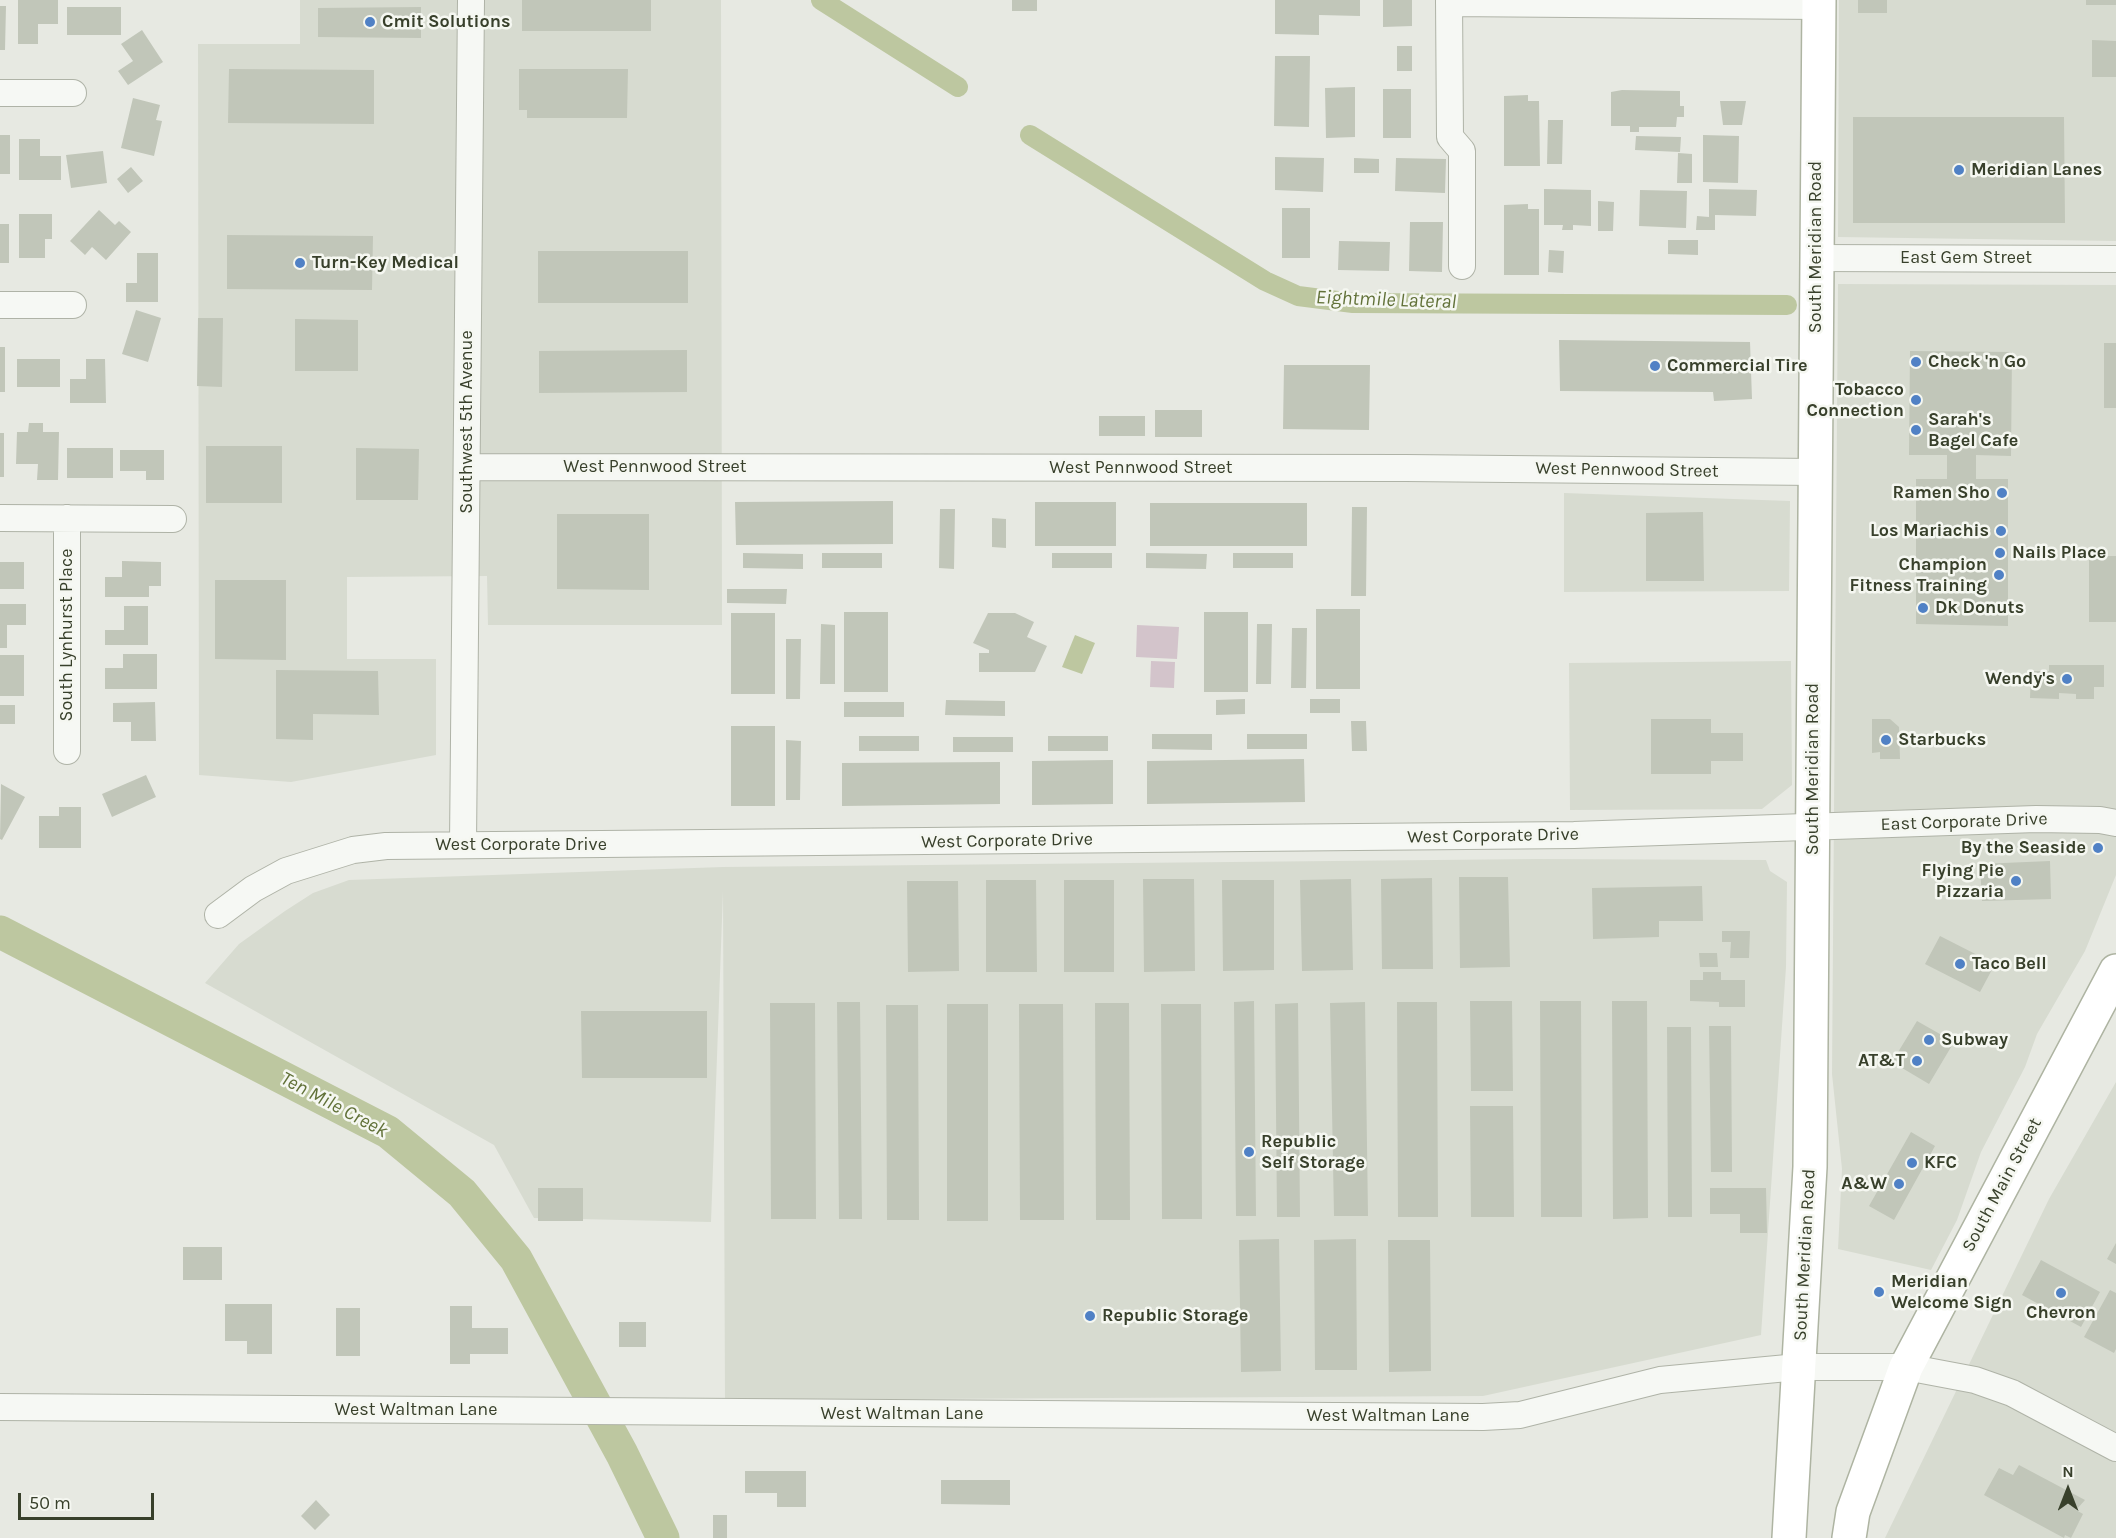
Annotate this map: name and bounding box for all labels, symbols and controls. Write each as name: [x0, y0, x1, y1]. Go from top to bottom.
place label: Cmit Solutions: [382, 11, 510, 33]
marker: Cmit Solutions: [363, 15, 377, 29]
place label: Meridian Lanes: [1971, 159, 2102, 181]
street label: South Meridian Road: [1805, 161, 1827, 333]
marker: Meridian Lanes: [1952, 163, 1966, 177]
street label: East Gem Street: [1900, 247, 2032, 269]
place label: Turn-Key Medical: [312, 252, 459, 274]
marker: Turn-Key Medical: [293, 256, 307, 270]
water label: Eightmile Lateral: [1315, 286, 1457, 314]
street label: Southwest 5th Avenue: [456, 330, 478, 514]
place label: Check 'n Go: [1928, 351, 2026, 373]
place label: Commercial Tire: [1667, 355, 1807, 377]
marker: Check 'n Go: [1909, 355, 1923, 369]
marker: Commercial Tire: [1648, 359, 1662, 373]
place label: Tobacco Connection: [1807, 379, 1904, 422]
marker: Tobacco Connection: [1909, 393, 1923, 407]
place label: Sarah's Bagel Cafe: [1928, 409, 2018, 452]
marker: Sarah's Bagel Cafe: [1909, 423, 1923, 437]
street label: West Pennwood Street: [563, 456, 747, 478]
street label: West Pennwood Street: [1049, 457, 1233, 479]
street label: West Pennwood Street: [1535, 458, 1719, 482]
place label: Ramen Sho: [1893, 482, 1990, 504]
marker: Ramen Sho: [1995, 486, 2009, 500]
place label: Los Mariachis: [1870, 520, 1989, 542]
marker: Los Mariachis: [1994, 524, 2008, 538]
place label: Nails Place: [2012, 542, 2106, 564]
marker: Nails Place: [1993, 546, 2007, 560]
street label: South Lynhurst Place: [56, 549, 78, 721]
place label: Champion Fitness Training: [1850, 554, 1987, 596]
marker: Champion Fitness Training: [1992, 568, 2006, 582]
place label: Dk Donuts: [1935, 597, 2024, 619]
marker: Dk Donuts: [1916, 601, 1930, 615]
place label: Wendy's: [1985, 668, 2055, 690]
marker: Wendy's: [2060, 672, 2074, 686]
street label: South Meridian Road: [1802, 683, 1824, 855]
place label: Starbucks: [1898, 729, 1986, 751]
marker: Starbucks: [1879, 733, 1893, 747]
street label: East Corporate Drive: [1880, 808, 2048, 836]
street label: West Corporate Drive: [1407, 824, 1579, 848]
street label: West Corporate Drive: [921, 829, 1093, 853]
street label: West Corporate Drive: [435, 834, 607, 856]
place label: By the Seaside: [1961, 837, 2086, 859]
marker: By the Seaside: [2091, 841, 2105, 855]
place label: Flying Pie Pizzaria: [1922, 860, 2004, 902]
marker: Flying Pie Pizzaria: [2009, 874, 2023, 888]
place label: Taco Bell: [1972, 953, 2047, 975]
marker: Taco Bell: [1953, 957, 1967, 971]
place label: Subway: [1941, 1029, 2008, 1051]
marker: Subway: [1922, 1033, 1936, 1047]
place label: AT&T: [1858, 1050, 1905, 1072]
marker: AT&T: [1910, 1054, 1924, 1068]
water label: Ten Mile Creek: [276, 1067, 392, 1143]
street label: South Main Street: [1958, 1114, 2046, 1256]
place label: Republic Self Storage: [1261, 1131, 1365, 1174]
marker: Republic Self Storage: [1242, 1145, 1256, 1159]
place label: KFC: [1924, 1152, 1957, 1174]
marker: KFC: [1905, 1156, 1919, 1170]
street label: South Meridian Road: [1790, 1168, 1820, 1342]
place label: A&W: [1841, 1173, 1887, 1195]
marker: A&W: [1892, 1177, 1906, 1191]
place label: Meridian Welcome Sign: [1891, 1271, 2012, 1314]
marker: Meridian Welcome Sign: [1872, 1285, 1886, 1299]
marker: Chevron: [2054, 1286, 2068, 1300]
place label: Chevron: [2026, 1302, 2096, 1324]
place label: Republic Storage: [1102, 1305, 1248, 1327]
marker: Republic Storage: [1083, 1309, 1097, 1323]
street label: West Waltman Lane: [335, 1399, 497, 1421]
street label: West Waltman Lane: [821, 1403, 983, 1425]
street label: West Waltman Lane: [1307, 1405, 1469, 1427]
north arrow: [2038, 1460, 2098, 1520]
text: N: [2062, 1462, 2074, 1481]
scale bar: [21, 1481, 158, 1519]
text: 50 m: [29, 1492, 71, 1514]

